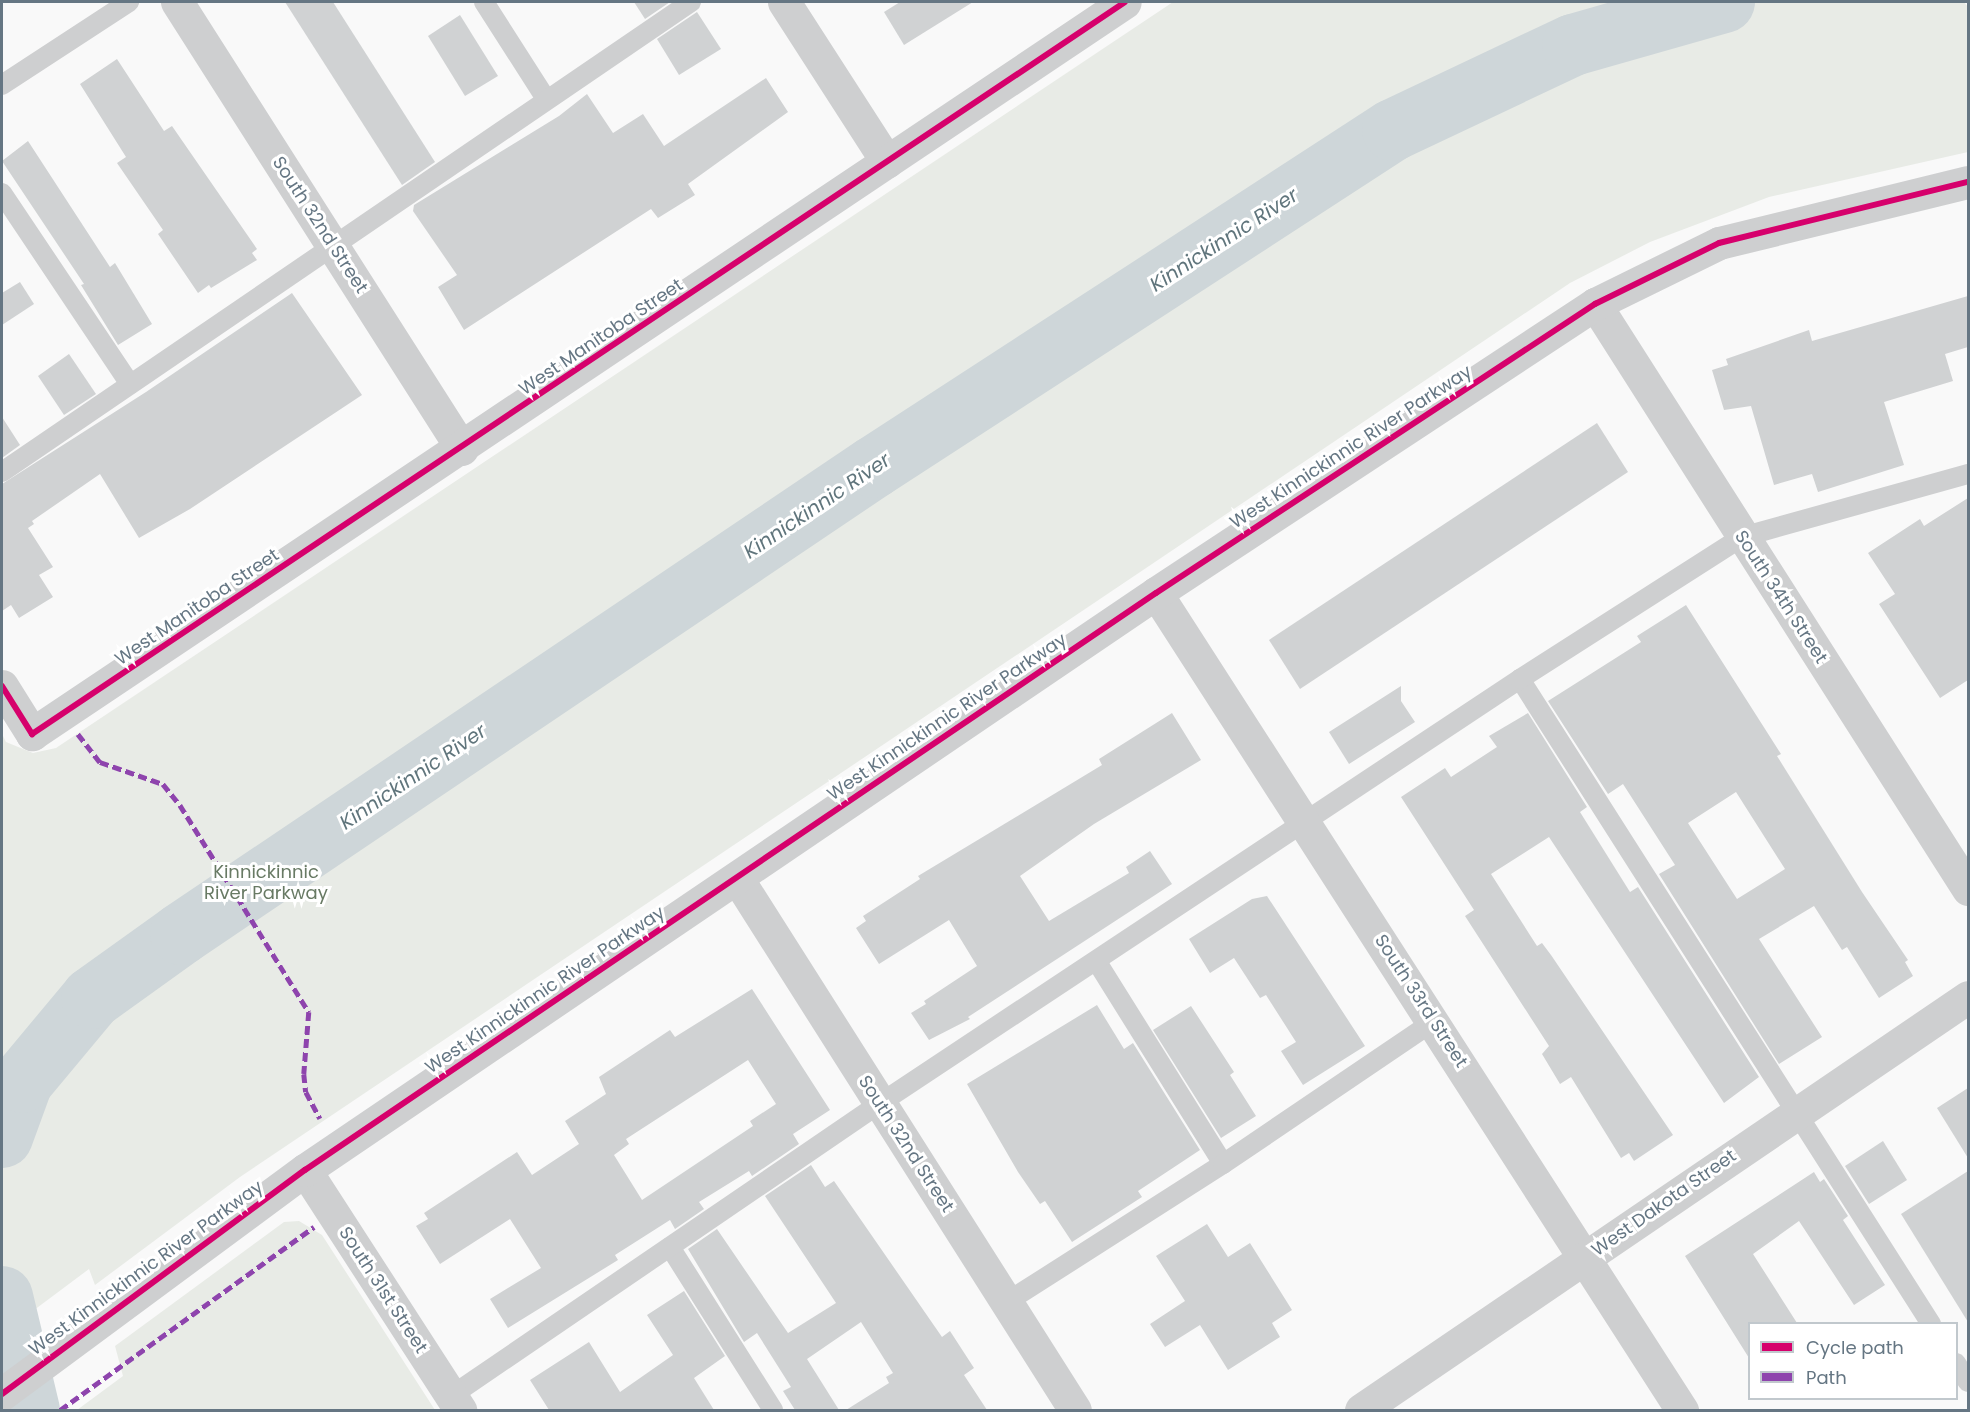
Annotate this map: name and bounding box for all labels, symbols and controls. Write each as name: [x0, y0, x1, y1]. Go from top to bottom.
street label: South 32nd Street: [268, 153, 372, 297]
water label: Kinnickinnic River: [1146, 183, 1302, 297]
street label: West Manitoba Street: [515, 274, 687, 400]
street label: West Kinnickinnic River Parkway: [1226, 361, 1476, 533]
water label: Kinnickinnic River: [739, 448, 895, 564]
street label: South 34th Street: [1730, 527, 1832, 667]
street label: West Manitoba Street: [111, 544, 283, 670]
street label: West Kinnickinnic River Parkway: [823, 629, 1071, 805]
water label: Kinnickinnic River: [335, 719, 491, 835]
park label: Kinnickinnic River Parkway: [204, 862, 328, 904]
street label: West Kinnickinnic River Parkway: [421, 902, 669, 1078]
street label: South 33rd Street: [1370, 931, 1472, 1071]
street label: South 32nd Street: [854, 1072, 958, 1216]
street label: West Dakota Street: [1588, 1145, 1740, 1261]
street label: West Kinnickinnic River Parkway: [25, 1176, 267, 1360]
street label: South 31st Street: [334, 1223, 432, 1357]
legend: [1748, 1322, 1958, 1400]
text: Cycle path: [1806, 1335, 1904, 1360]
text: Path: [1806, 1365, 1847, 1390]

